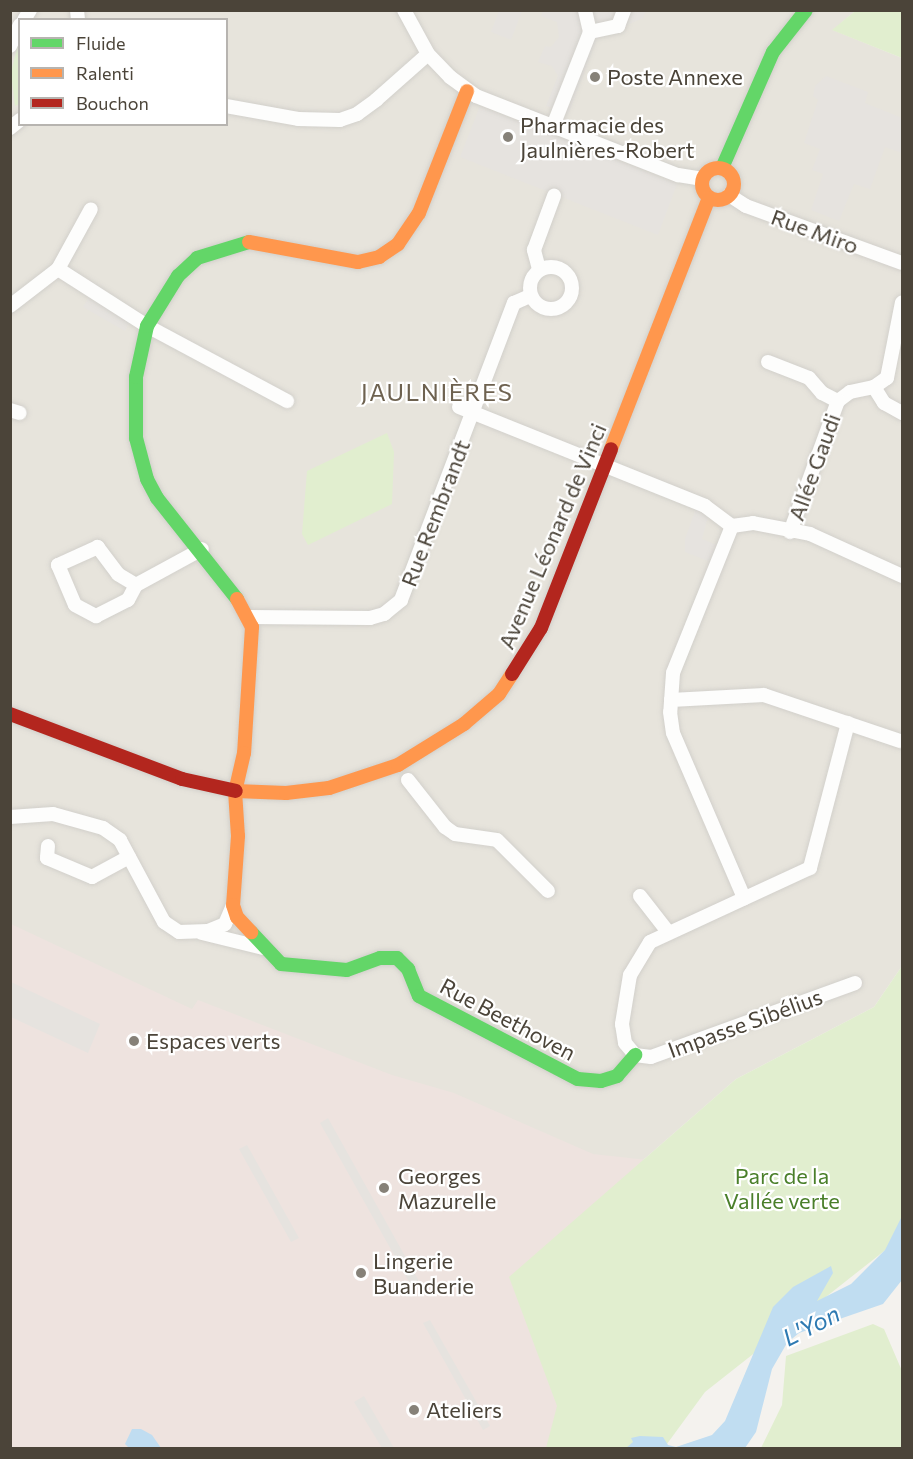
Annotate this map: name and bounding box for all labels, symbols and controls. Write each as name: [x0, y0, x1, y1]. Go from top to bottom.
legend: [18, 18, 228, 126]
text: Fluide: [76, 32, 125, 54]
text: Ralenti: [76, 62, 134, 84]
place label: Poste Annexe: [607, 64, 743, 90]
marker: Poste Annexe: [588, 70, 602, 84]
text: Bouchon: [76, 92, 149, 114]
place label: Pharmacie des Jaulnières-Robert: [520, 111, 695, 162]
marker: Pharmacie des Jaulnières-Robert: [501, 130, 515, 144]
street label: Rue Miro: [768, 203, 862, 259]
district label: JAULNIÈRES: [361, 378, 513, 406]
street label: Allée Gaudi: [782, 410, 846, 524]
street label: Avenue Léonard de Vinci: [492, 419, 612, 653]
street label: Rue Rembrandt: [395, 436, 475, 590]
street label: Rue Beethoven: [436, 972, 580, 1066]
street label: Impasse Sibélius: [664, 983, 826, 1063]
place label: Espaces verts: [146, 1028, 281, 1054]
marker: Espaces verts: [127, 1034, 141, 1048]
place label: Georges Mazurelle: [398, 1162, 496, 1214]
park label: Parc de la Vallée verte: [724, 1162, 840, 1214]
marker: Georges Mazurelle: [375, 1179, 393, 1197]
place label: Lingerie Buanderie: [373, 1247, 474, 1298]
marker: Lingerie Buanderie: [354, 1266, 368, 1280]
water label: L'Yon: [778, 1298, 844, 1352]
place label: Ateliers: [426, 1397, 502, 1423]
marker: Ateliers: [407, 1403, 421, 1417]

